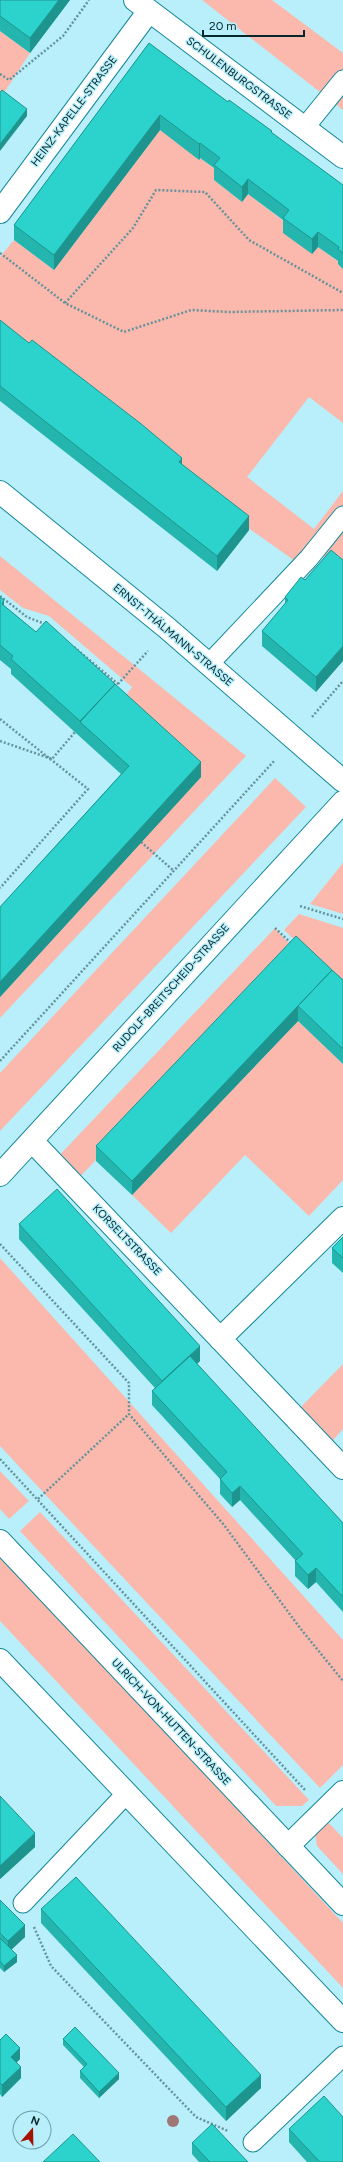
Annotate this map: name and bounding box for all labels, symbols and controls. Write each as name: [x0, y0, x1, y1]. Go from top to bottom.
scale bar: [203, 12, 304, 38]
text: 20 m: [209, 19, 237, 33]
street label: SCHULENBURGSTRASSE: [184, 34, 294, 122]
street label: HEINZ-KAPELLE-STRASSE: [28, 53, 120, 169]
street label: ERNST-THÄLMANN-STRASSE: [110, 581, 236, 689]
street label: RUDOLF-BREITSCHEID-STRASSE: [110, 921, 232, 1055]
street label: KORSELTSTRASSE: [90, 1202, 164, 1278]
street label: ULRICH-VON-HUTTEN-STRASSE: [109, 1656, 233, 1788]
north arrow: [12, 2110, 52, 2150]
text: N: [29, 2114, 41, 2129]

